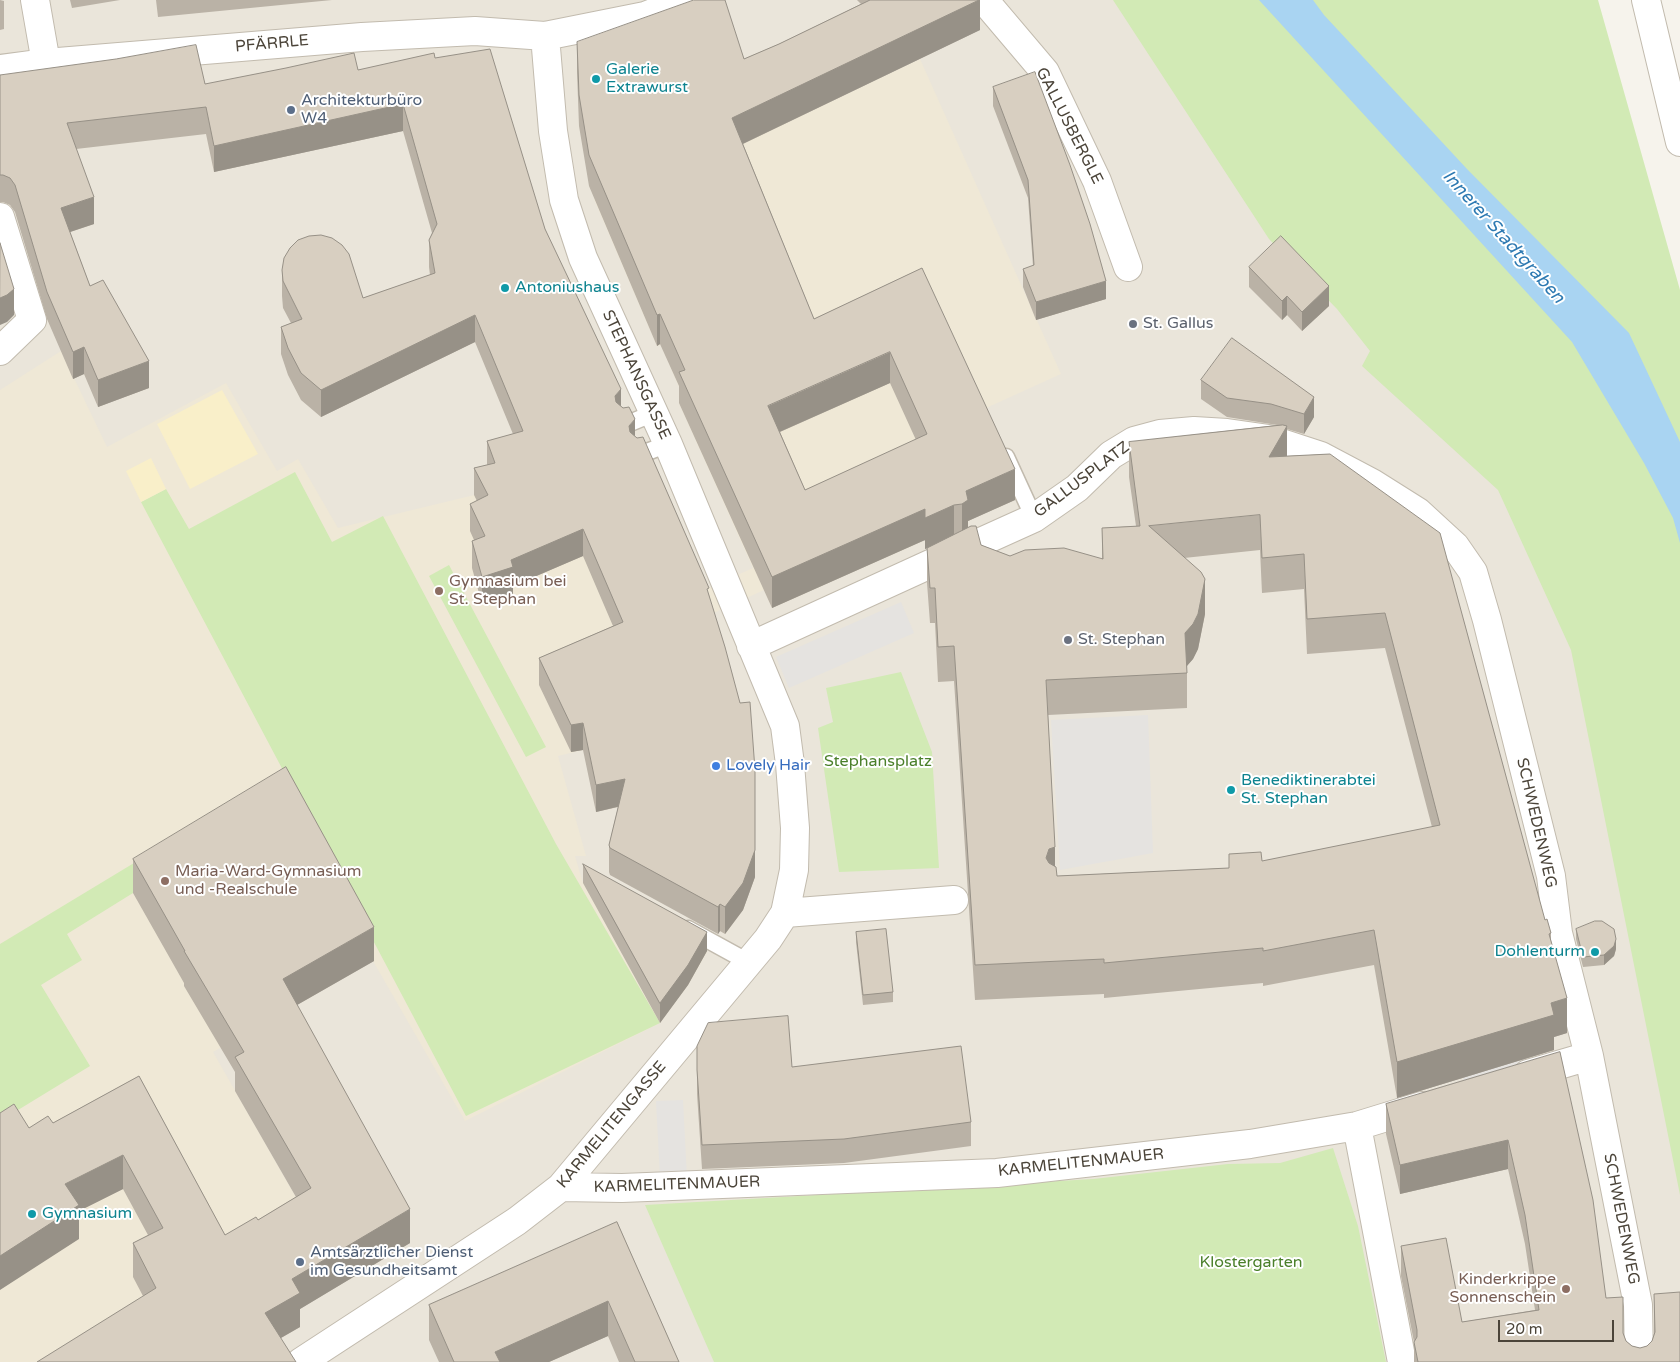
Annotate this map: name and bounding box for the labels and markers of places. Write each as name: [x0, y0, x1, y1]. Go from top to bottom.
place label: Galerie Extrawurst: [606, 60, 688, 98]
marker: Galerie Extrawurst: [590, 73, 602, 85]
place label: Architekturbüro W4: [301, 91, 422, 129]
marker: Architekturbüro W4: [285, 104, 297, 116]
place label: Antoniushaus: [515, 278, 619, 298]
marker: Antoniushaus: [499, 282, 511, 294]
place label: St. Gallus: [1143, 314, 1213, 334]
marker: St. Gallus: [1127, 318, 1139, 330]
place label: Gymnasium bei St. Stephan: [449, 572, 567, 610]
marker: Gymnasium bei St. Stephan: [433, 585, 445, 597]
place label: St. Stephan: [1078, 630, 1165, 650]
marker: St. Stephan: [1062, 634, 1074, 646]
place label: Lovely Hair: [726, 756, 810, 776]
marker: Lovely Hair: [710, 760, 722, 772]
place label: Benediktinerabtei St. Stephan: [1241, 771, 1376, 809]
marker: Benediktinerabtei St. Stephan: [1225, 784, 1237, 796]
place label: Maria-Ward-Gymnasium und -Realschule: [175, 862, 361, 900]
marker: Maria-Ward-Gymnasium und -Realschule: [159, 875, 171, 887]
place label: Dohlenturm: [1495, 942, 1585, 962]
marker: Dohlenturm: [1589, 946, 1601, 958]
place label: Gymnasium: [42, 1204, 132, 1224]
marker: Gymnasium: [26, 1208, 38, 1220]
place label: Amtsärztlicher Dienst im Gesundheitsamt: [310, 1243, 473, 1281]
marker: Amtsärztlicher Dienst im Gesundheitsamt: [294, 1256, 306, 1268]
place label: Kinderkrippe Sonnenschein: [1449, 1270, 1556, 1308]
marker: Kinderkrippe Sonnenschein: [1560, 1283, 1572, 1295]

